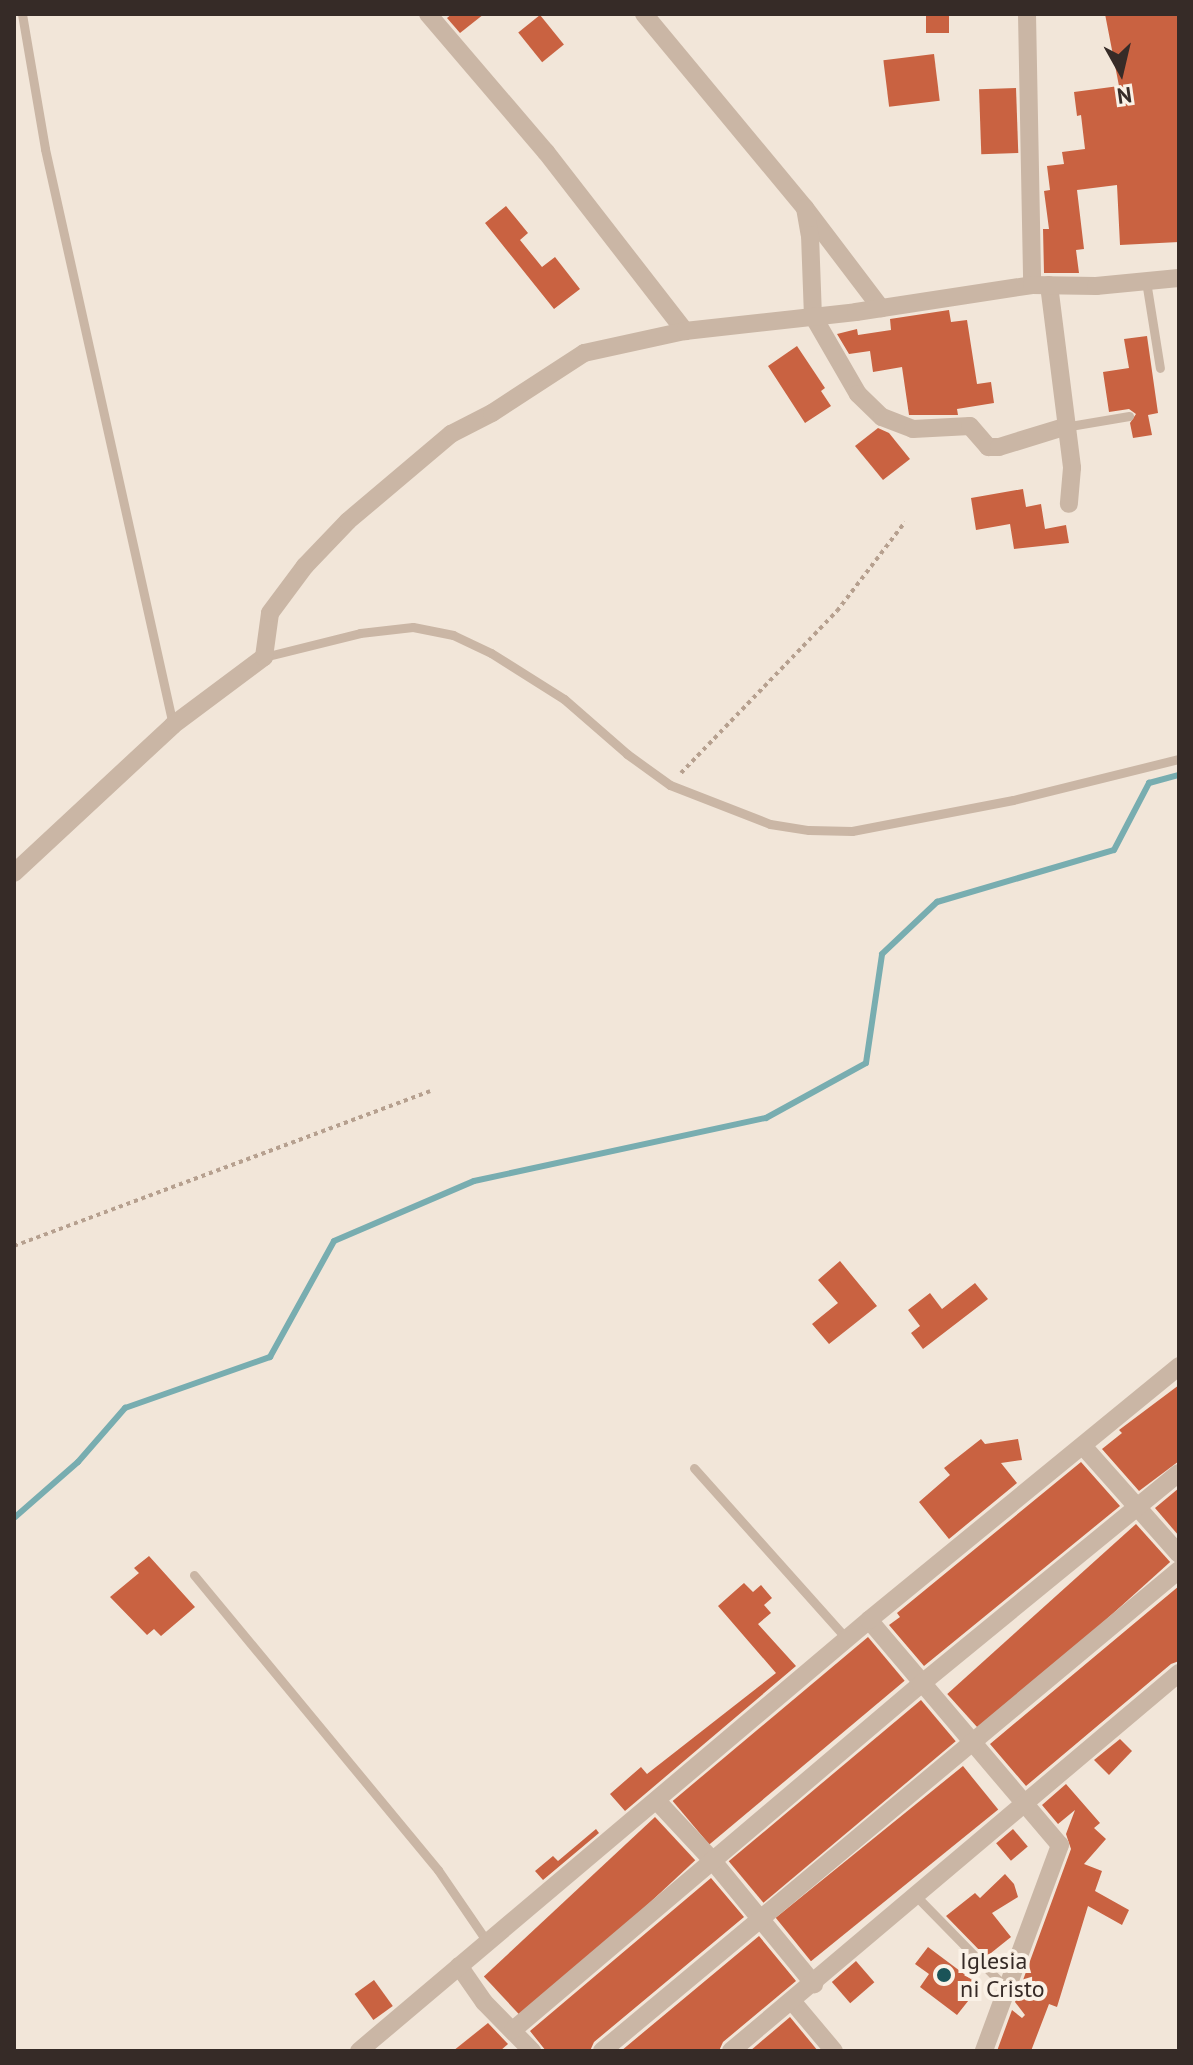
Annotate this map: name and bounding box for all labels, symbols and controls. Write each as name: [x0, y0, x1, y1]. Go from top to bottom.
north arrow: [1081, 32, 1161, 112]
text: N: [1115, 81, 1133, 111]
place label: Iglesia ni Cristo: [960, 1947, 1045, 2003]
marker: Iglesia ni Cristo: [935, 1966, 953, 1984]

